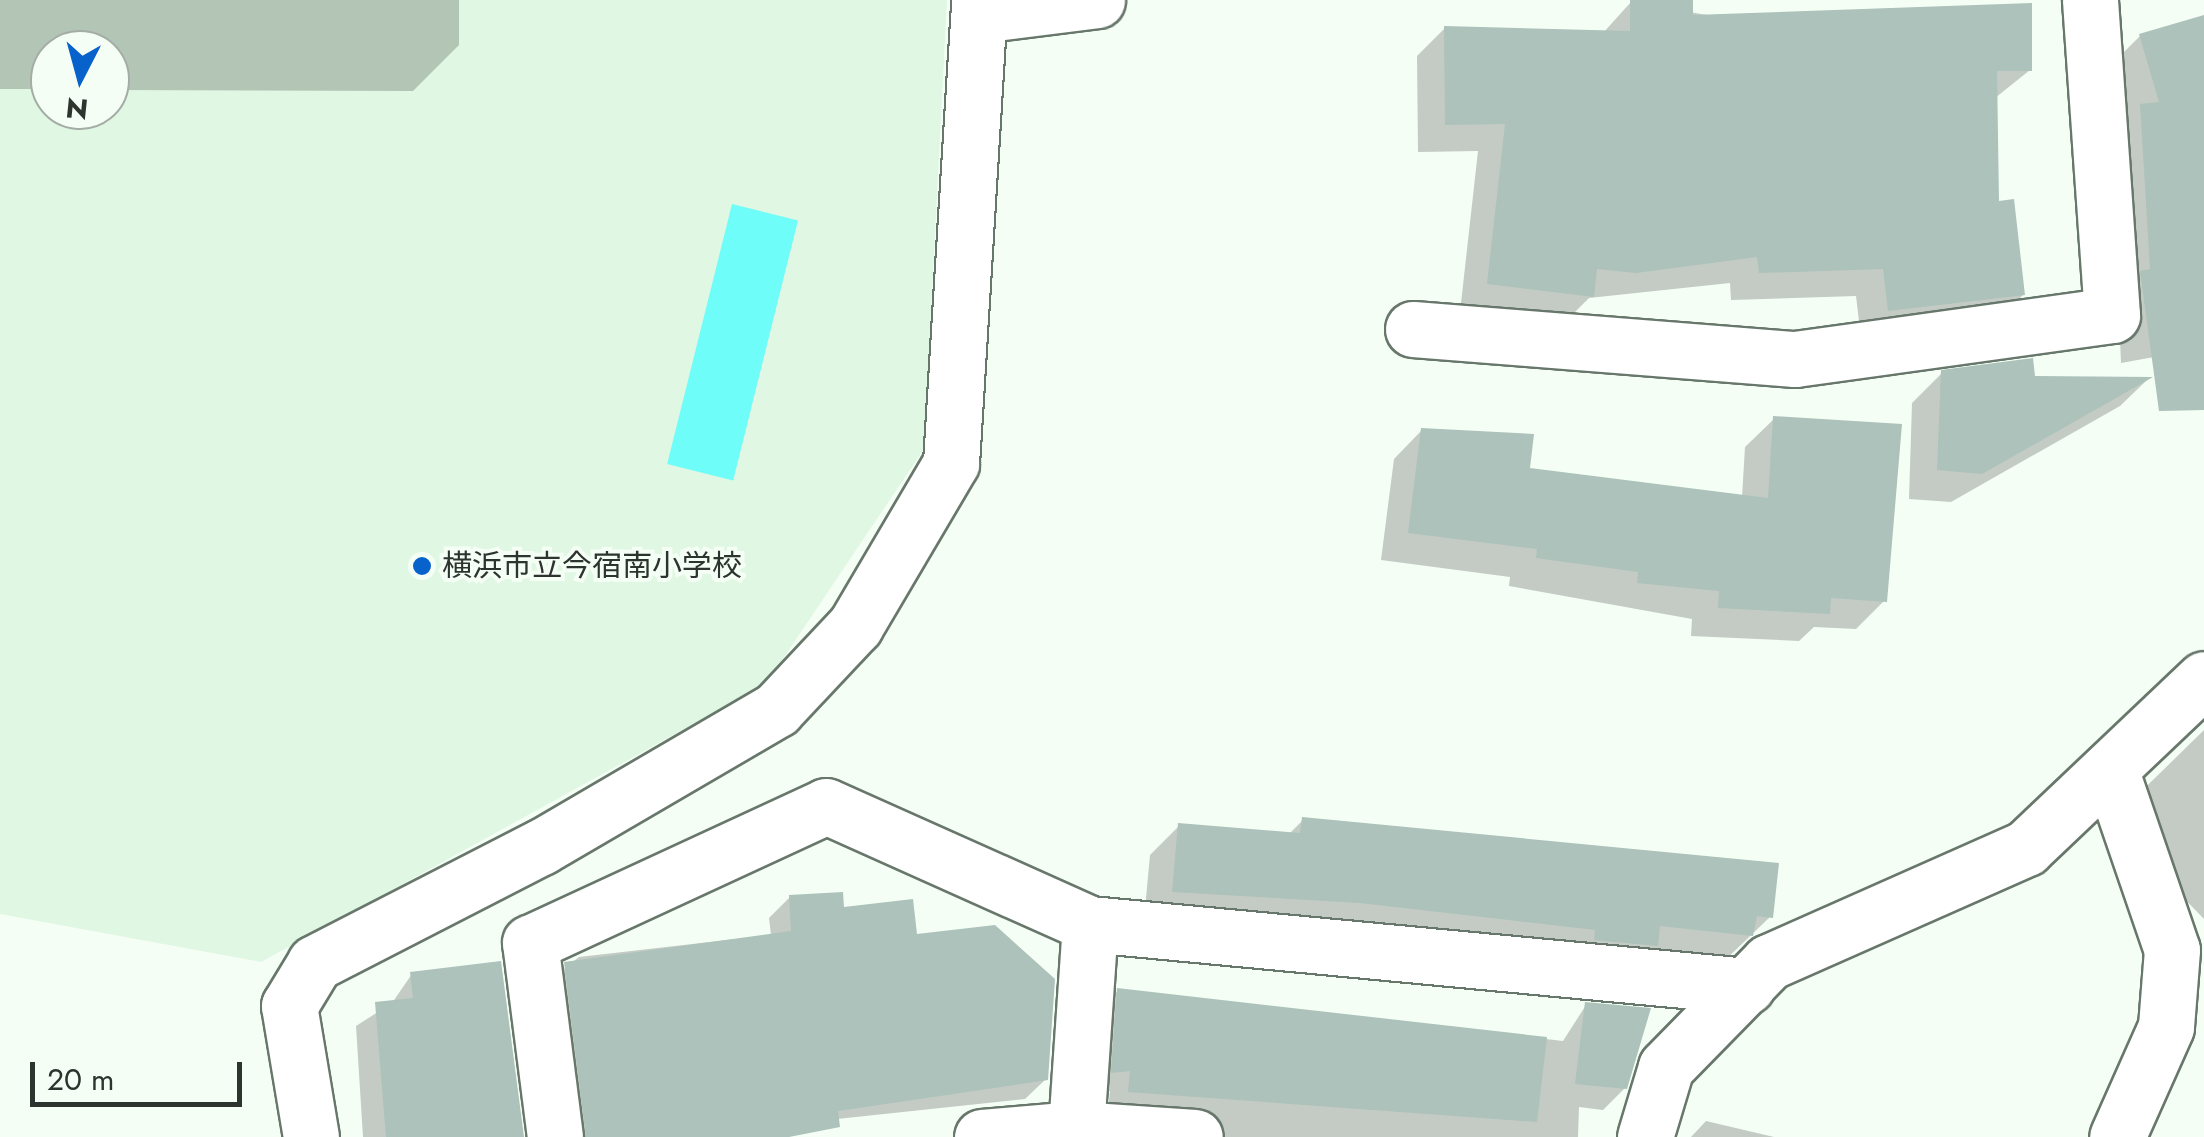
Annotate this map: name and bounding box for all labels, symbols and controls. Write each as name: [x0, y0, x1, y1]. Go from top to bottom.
north arrow: [30, 30, 130, 130]
text: N: [64, 87, 90, 130]
place label: 横浜市立今宿南小学校: [442, 548, 742, 584]
marker: 横浜市立今宿南小学校: [411, 555, 433, 577]
scale bar: [35, 1042, 248, 1104]
text: 20 m: [47, 1058, 114, 1101]

